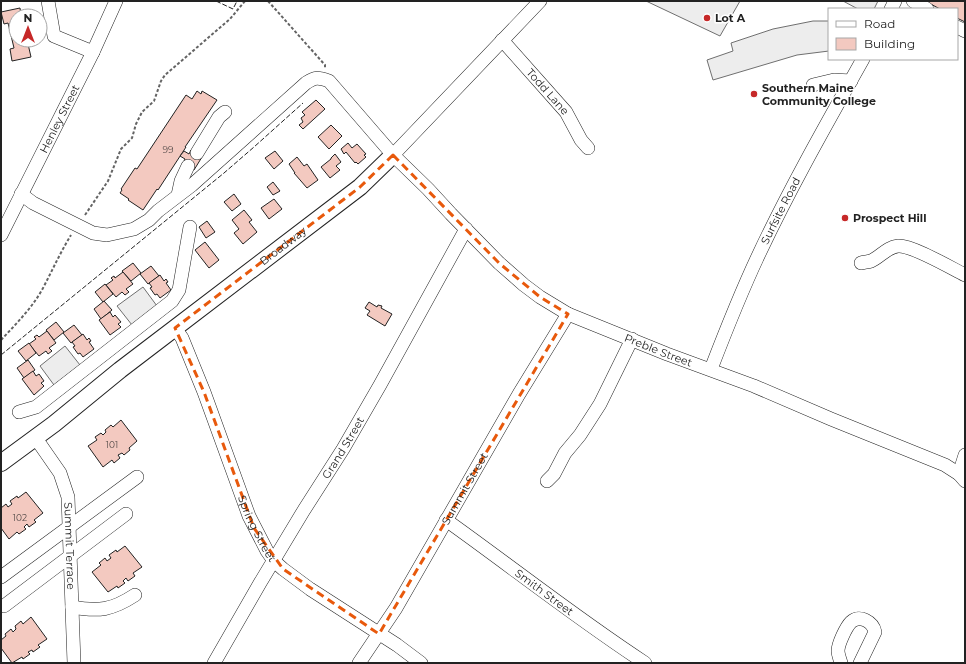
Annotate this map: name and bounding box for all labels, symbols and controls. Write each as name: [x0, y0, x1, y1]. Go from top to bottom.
north arrow: [8, 8, 48, 48]
legend: [828, 8, 958, 60]
text: N: [24, 11, 32, 25]
place label: Lot A: [715, 11, 746, 25]
marker: Lot A: [702, 13, 712, 23]
text: Road: [864, 16, 895, 31]
text: Building: [864, 36, 915, 51]
street label: Todd Lane: [523, 65, 572, 118]
place label: Southern Maine Community College: [762, 81, 876, 108]
street label: Henley Street: [36, 82, 83, 155]
marker: Southern Maine Community College: [749, 89, 759, 99]
house number: 99: [163, 144, 174, 155]
street label: Surfsite Road: [758, 175, 803, 246]
place label: Prospect Hill: [853, 211, 926, 225]
marker: Prospect Hill: [840, 213, 850, 223]
street label: Broadway: [257, 223, 309, 268]
street label: Preble Street: [622, 331, 695, 370]
street label: Grand Street: [319, 414, 367, 481]
house number: 101: [106, 439, 118, 450]
street label: Summit Street: [438, 450, 491, 527]
street label: Spring Street: [235, 493, 280, 565]
street label: Summit Terrace: [61, 502, 78, 590]
house number: 102: [13, 512, 27, 523]
street label: Smith Street: [512, 566, 577, 619]

